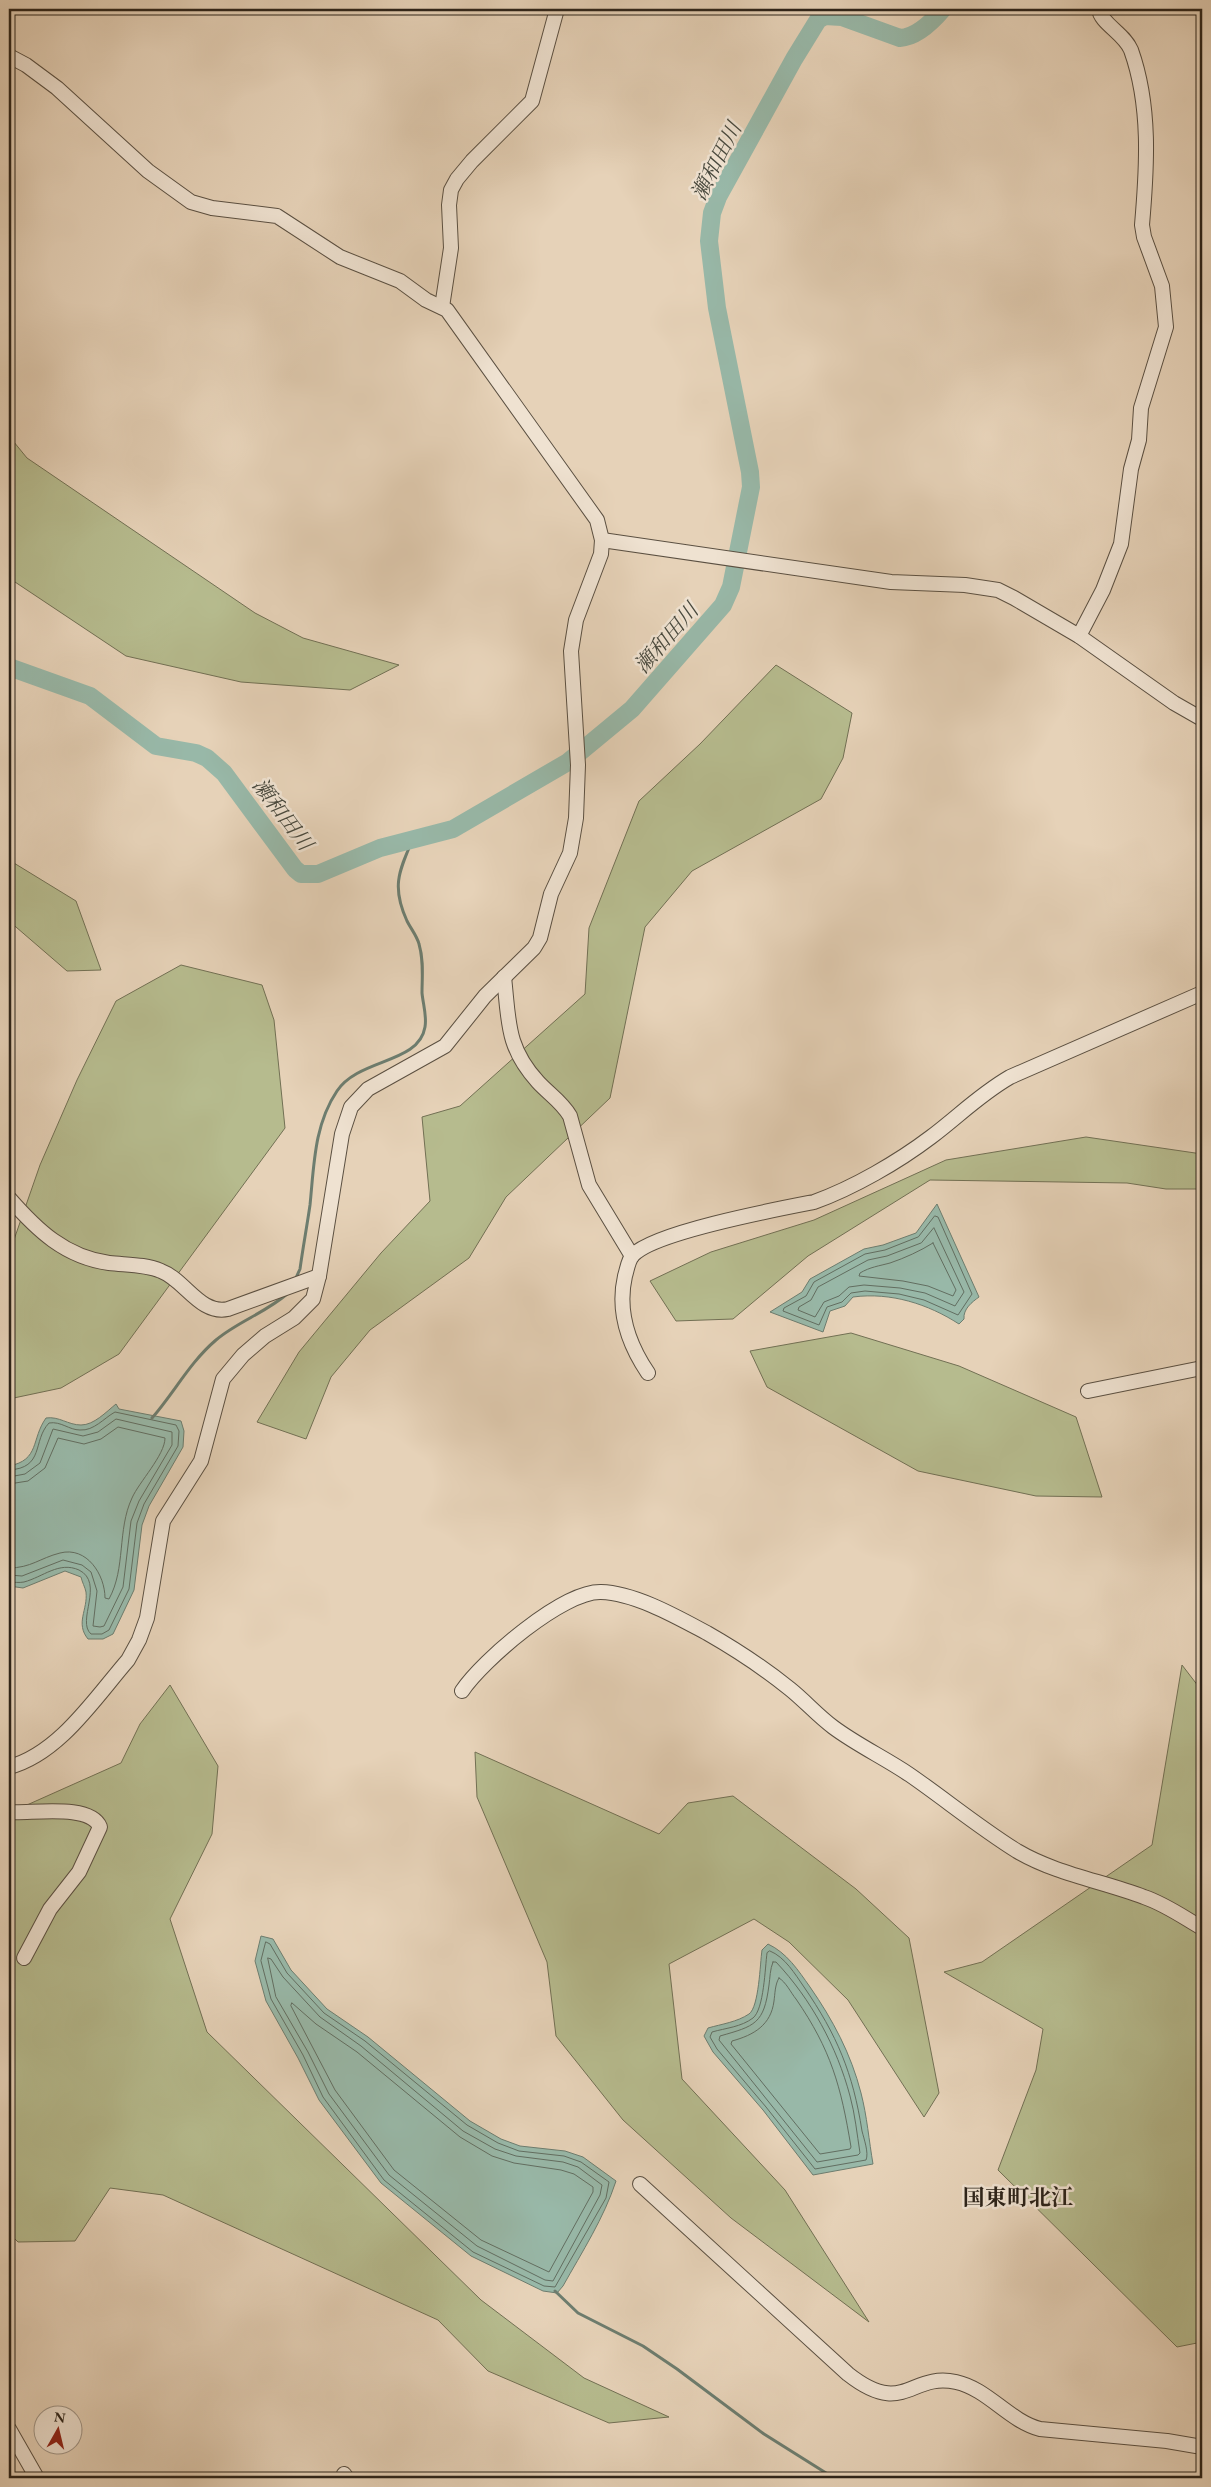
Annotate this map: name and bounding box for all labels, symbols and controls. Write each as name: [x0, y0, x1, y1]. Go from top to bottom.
water label: 瀬和田川: [685, 116, 748, 205]
water label: 瀬和田川: [628, 596, 705, 679]
water label: 瀬和田川: [247, 772, 320, 857]
district label: 国東町北江: [963, 2183, 1073, 2212]
north arrow: [32, 2404, 82, 2454]
text: N: [53, 2407, 67, 2427]

